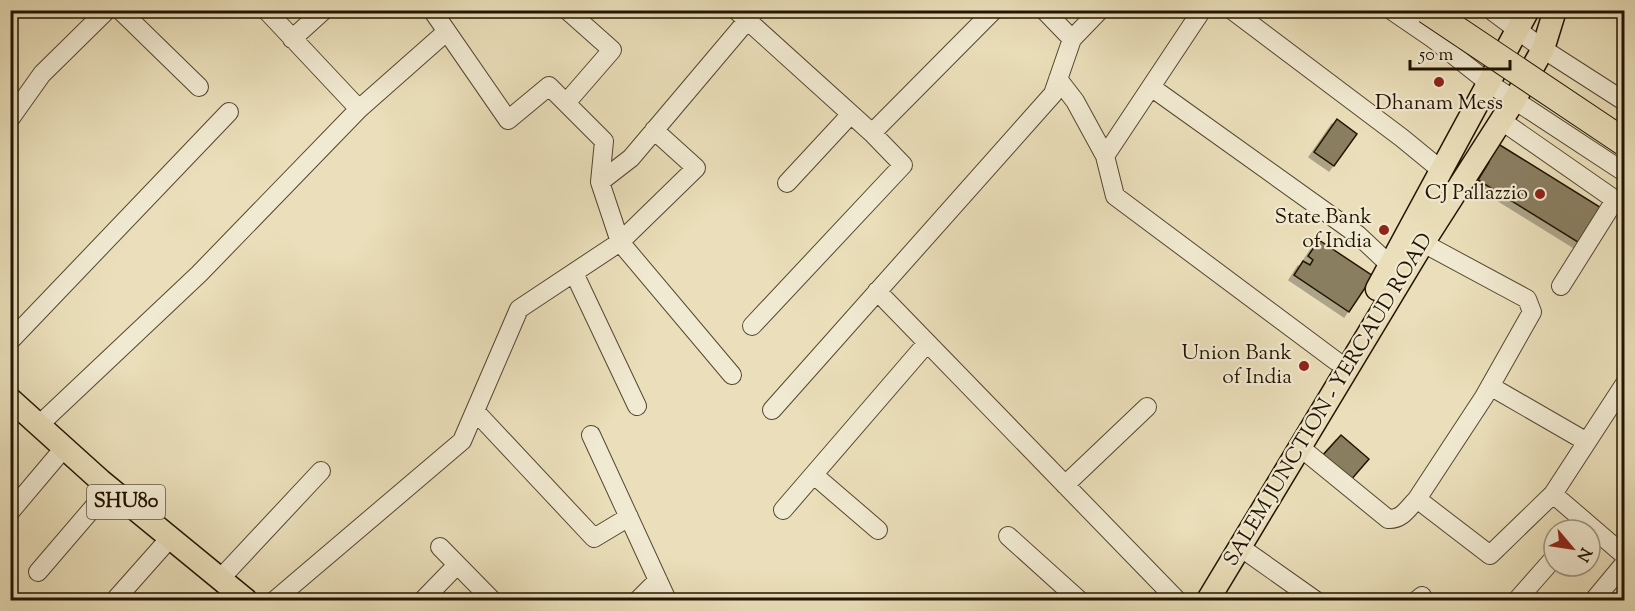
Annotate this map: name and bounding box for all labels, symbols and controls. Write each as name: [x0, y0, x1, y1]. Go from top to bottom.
scale bar: [1410, 33, 1510, 71]
text: 50 m: [1418, 43, 1454, 69]
marker: Dhanam Mess: [1432, 75, 1446, 89]
place label: Dhanam Mess: [1375, 89, 1503, 119]
place label: CJ Pallazzio: [1425, 179, 1528, 209]
marker: CJ Pallazzio: [1533, 187, 1547, 201]
place label: State Bank of India: [1275, 203, 1373, 257]
marker: State Bank of India: [1377, 223, 1391, 237]
street label: SALEM JUNCTION - YERCAUD ROAD: [1217, 228, 1441, 572]
place label: Union Bank of India: [1181, 339, 1293, 393]
marker: Union Bank of India: [1297, 359, 1311, 373]
road number: SHU80: [87, 485, 165, 519]
north arrow: [1542, 518, 1602, 578]
text: N: [1570, 543, 1596, 565]

